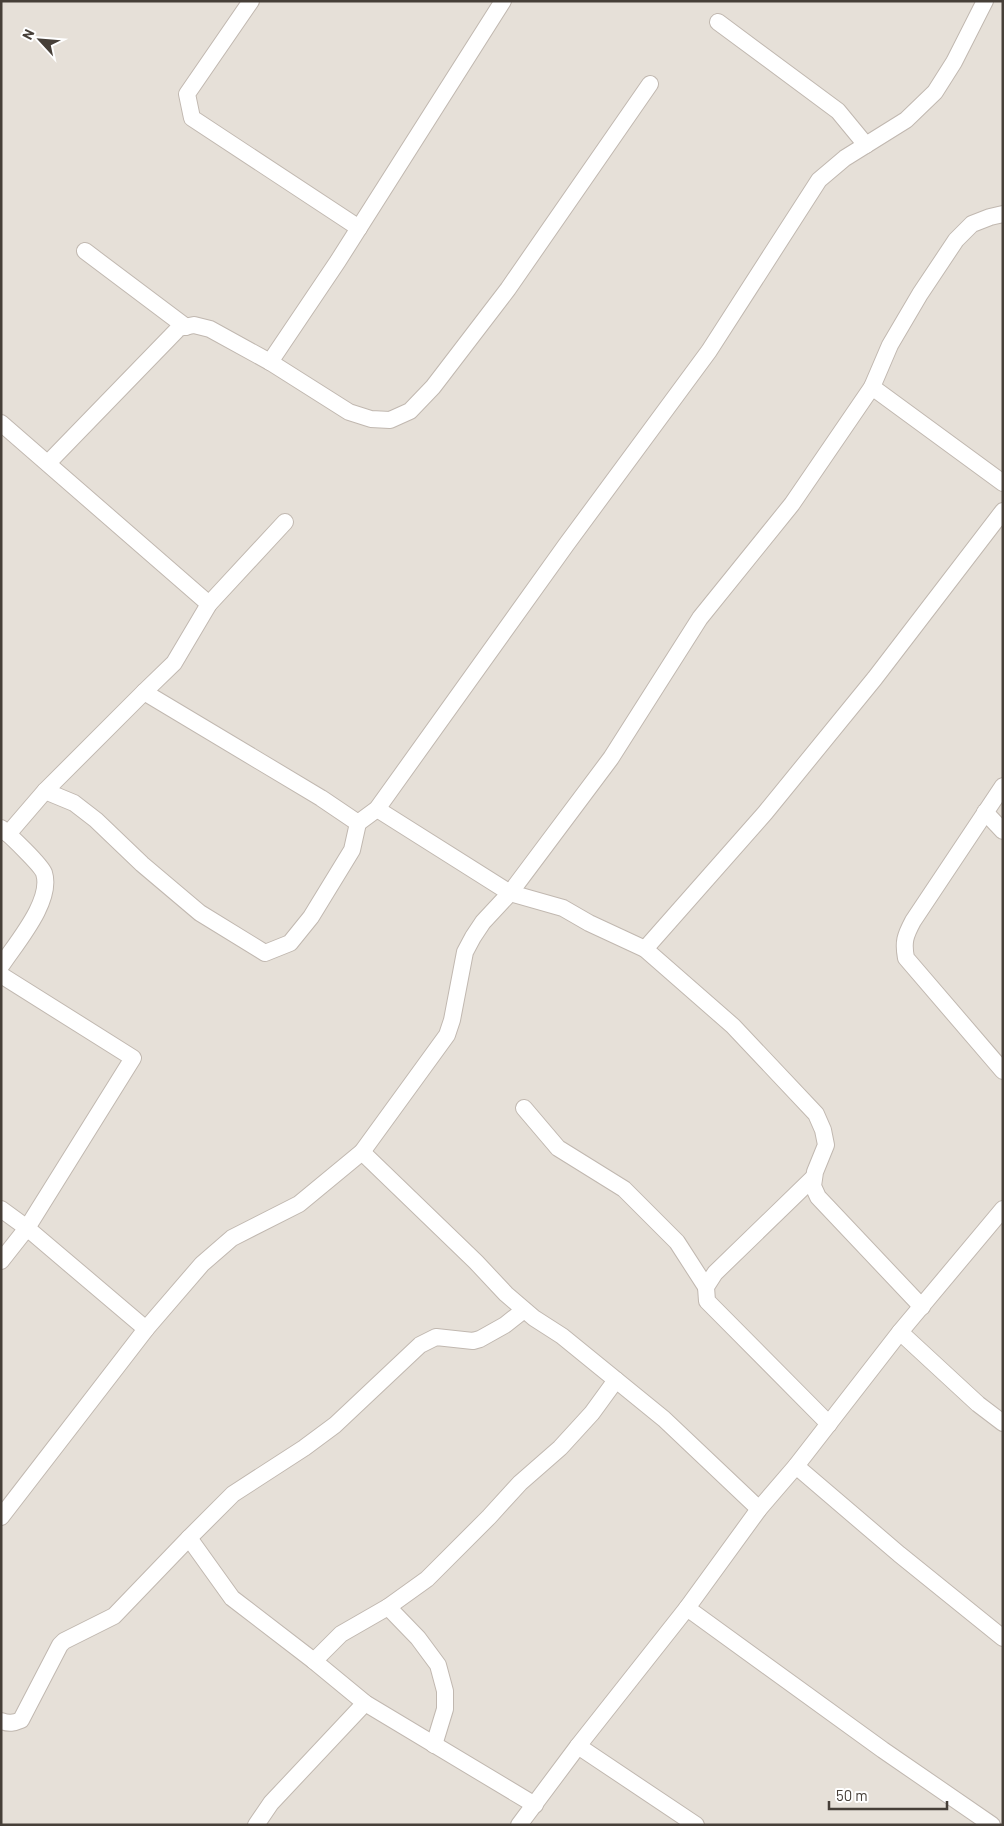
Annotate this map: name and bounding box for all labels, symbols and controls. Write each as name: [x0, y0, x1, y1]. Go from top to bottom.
north arrow: [15, 15, 65, 65]
text: N: [18, 26, 38, 42]
scale bar: [829, 1778, 946, 1810]
text: 50 m: [836, 1786, 868, 1804]

